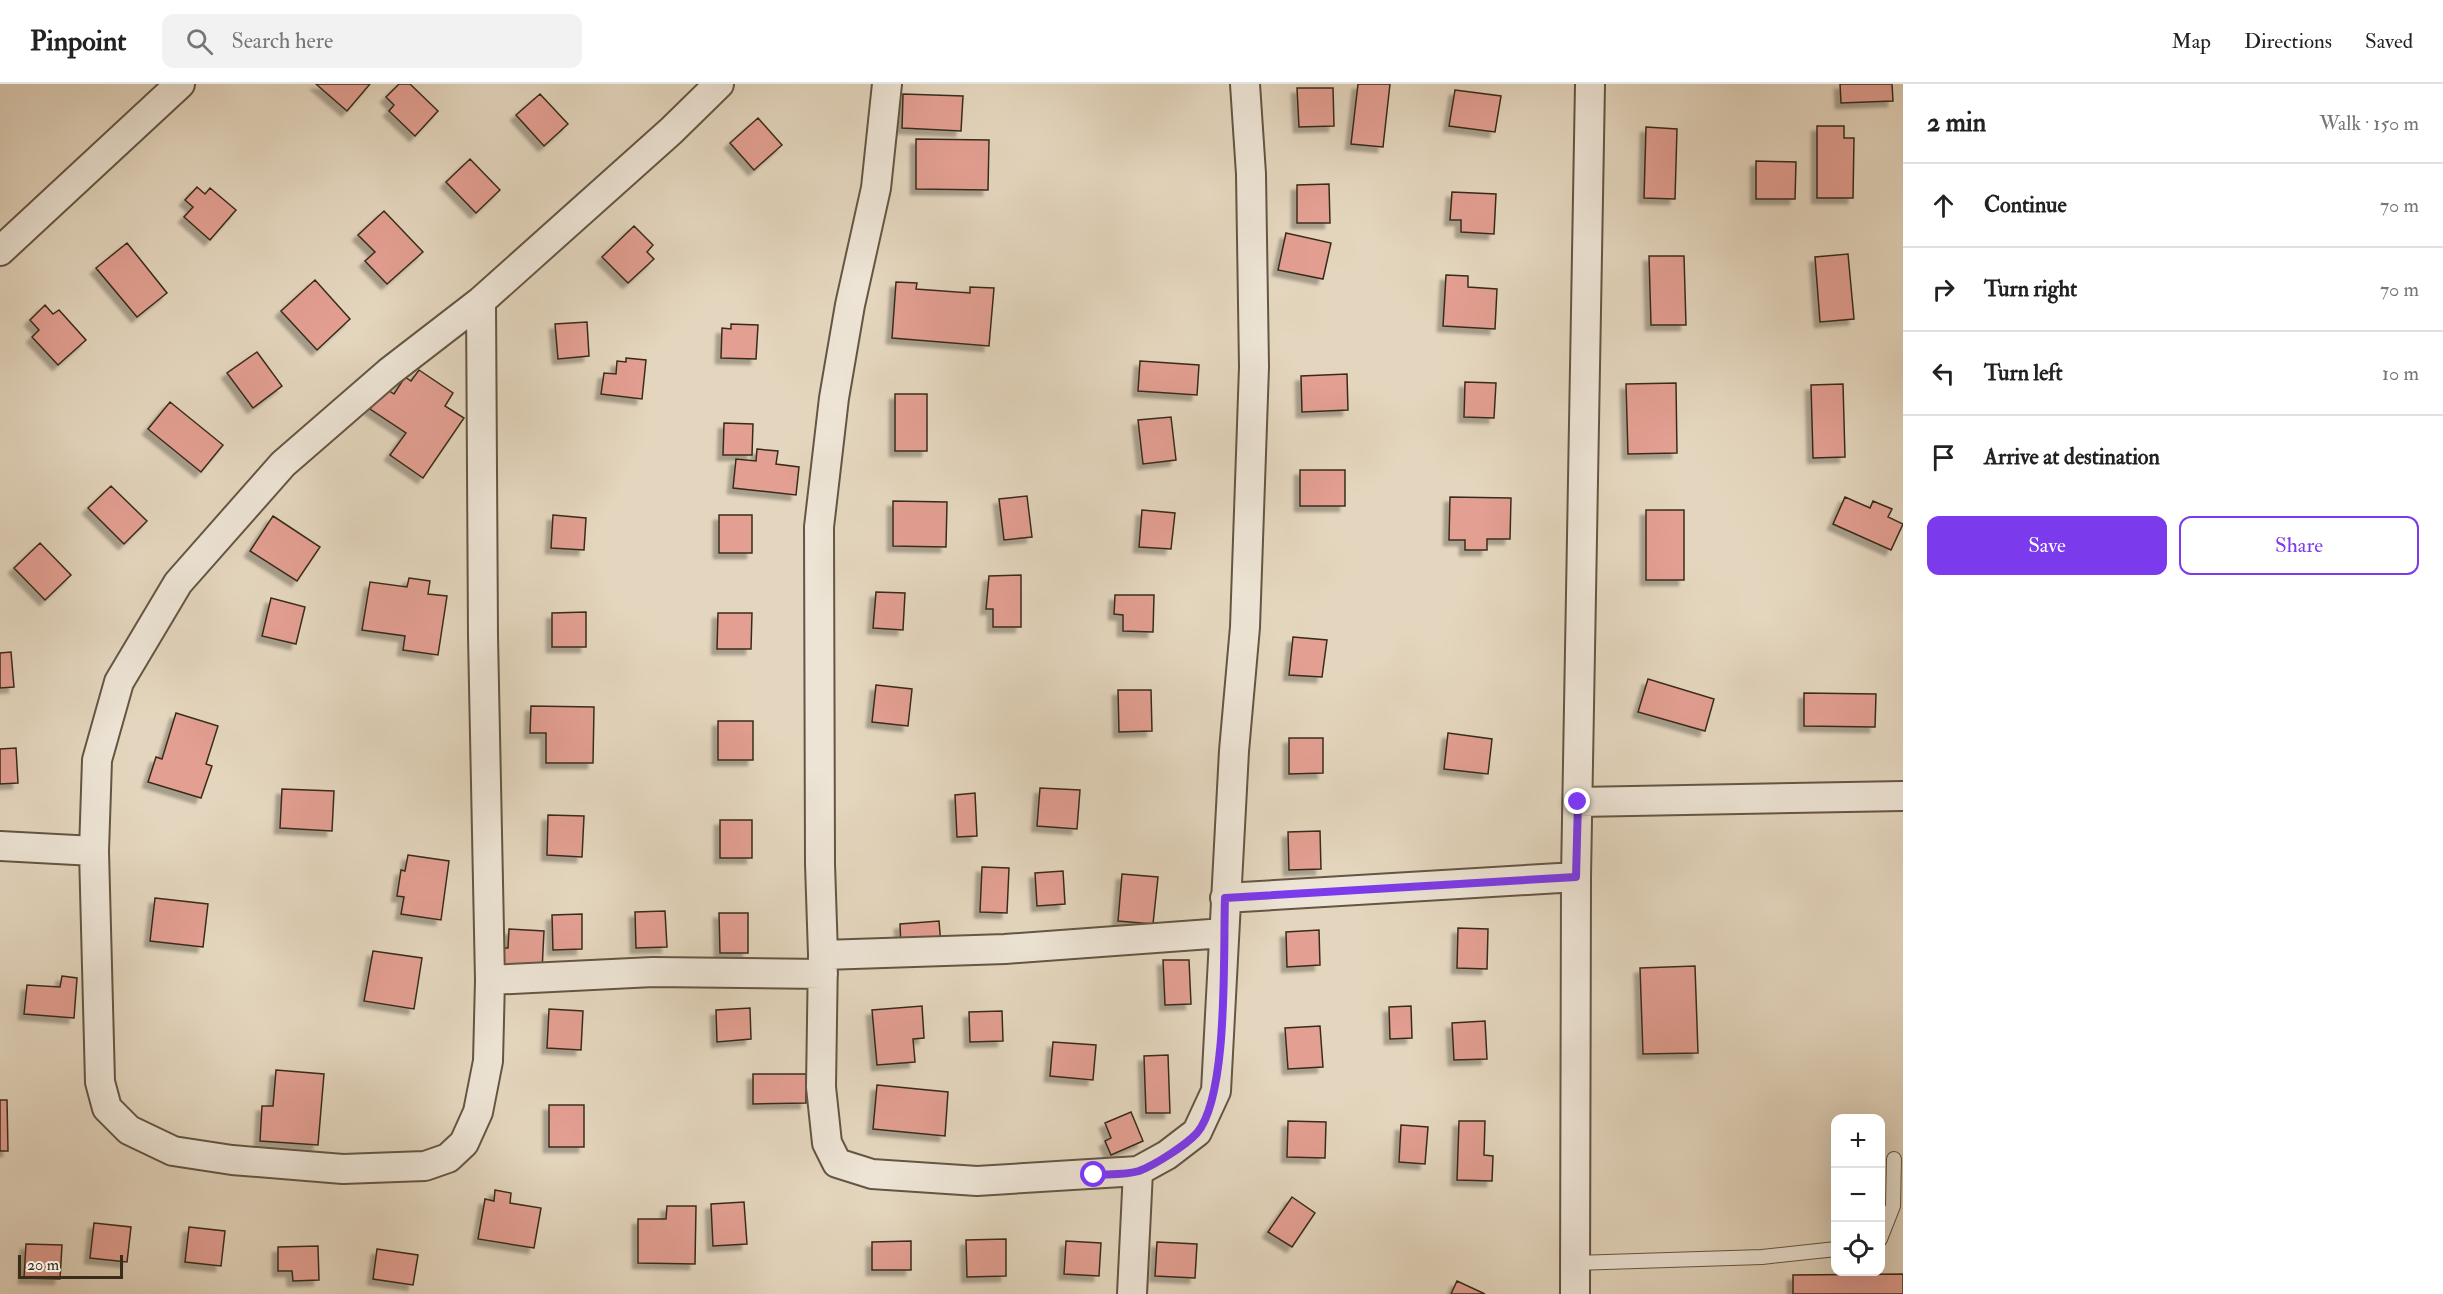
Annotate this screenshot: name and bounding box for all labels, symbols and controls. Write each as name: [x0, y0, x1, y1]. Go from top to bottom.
search box: [162, 14, 582, 68]
text: Pinpoint: [30, 24, 126, 59]
icon: search: [183, 25, 216, 58]
text: Search here: [231, 27, 333, 55]
text: Map: [2171, 28, 2211, 55]
text: Directions: [2244, 28, 2332, 55]
text: Saved: [2365, 28, 2413, 55]
text: 2 min: [1927, 107, 1986, 139]
text: Walk · 150 m: [2319, 111, 2419, 136]
icon: ahead: [1927, 189, 1960, 222]
text: Continue: [1984, 191, 2067, 219]
text: 70 m: [2380, 193, 2419, 218]
icon: right: [1927, 273, 1960, 306]
text: Turn right: [1984, 275, 2077, 303]
text: 70 m: [2380, 277, 2419, 302]
icon: left: [1927, 357, 1960, 390]
text: Turn left: [1984, 359, 2063, 387]
text: 10 m: [2382, 361, 2419, 386]
icon: arrive: [1927, 441, 1960, 474]
text: Arrive at destination: [1984, 443, 2160, 471]
button: Save: [1927, 516, 2167, 575]
button: Share: [2179, 516, 2419, 575]
route end: [1564, 788, 1590, 814]
map controls: [1831, 1114, 1885, 1276]
button: +: [1831, 1114, 1885, 1168]
route start: [1080, 1161, 1106, 1187]
button: −: [1831, 1168, 1885, 1222]
button: locate: [1831, 1222, 1885, 1276]
scale bar: [18, 1252, 123, 1280]
text: 20 m: [27, 1255, 59, 1275]

